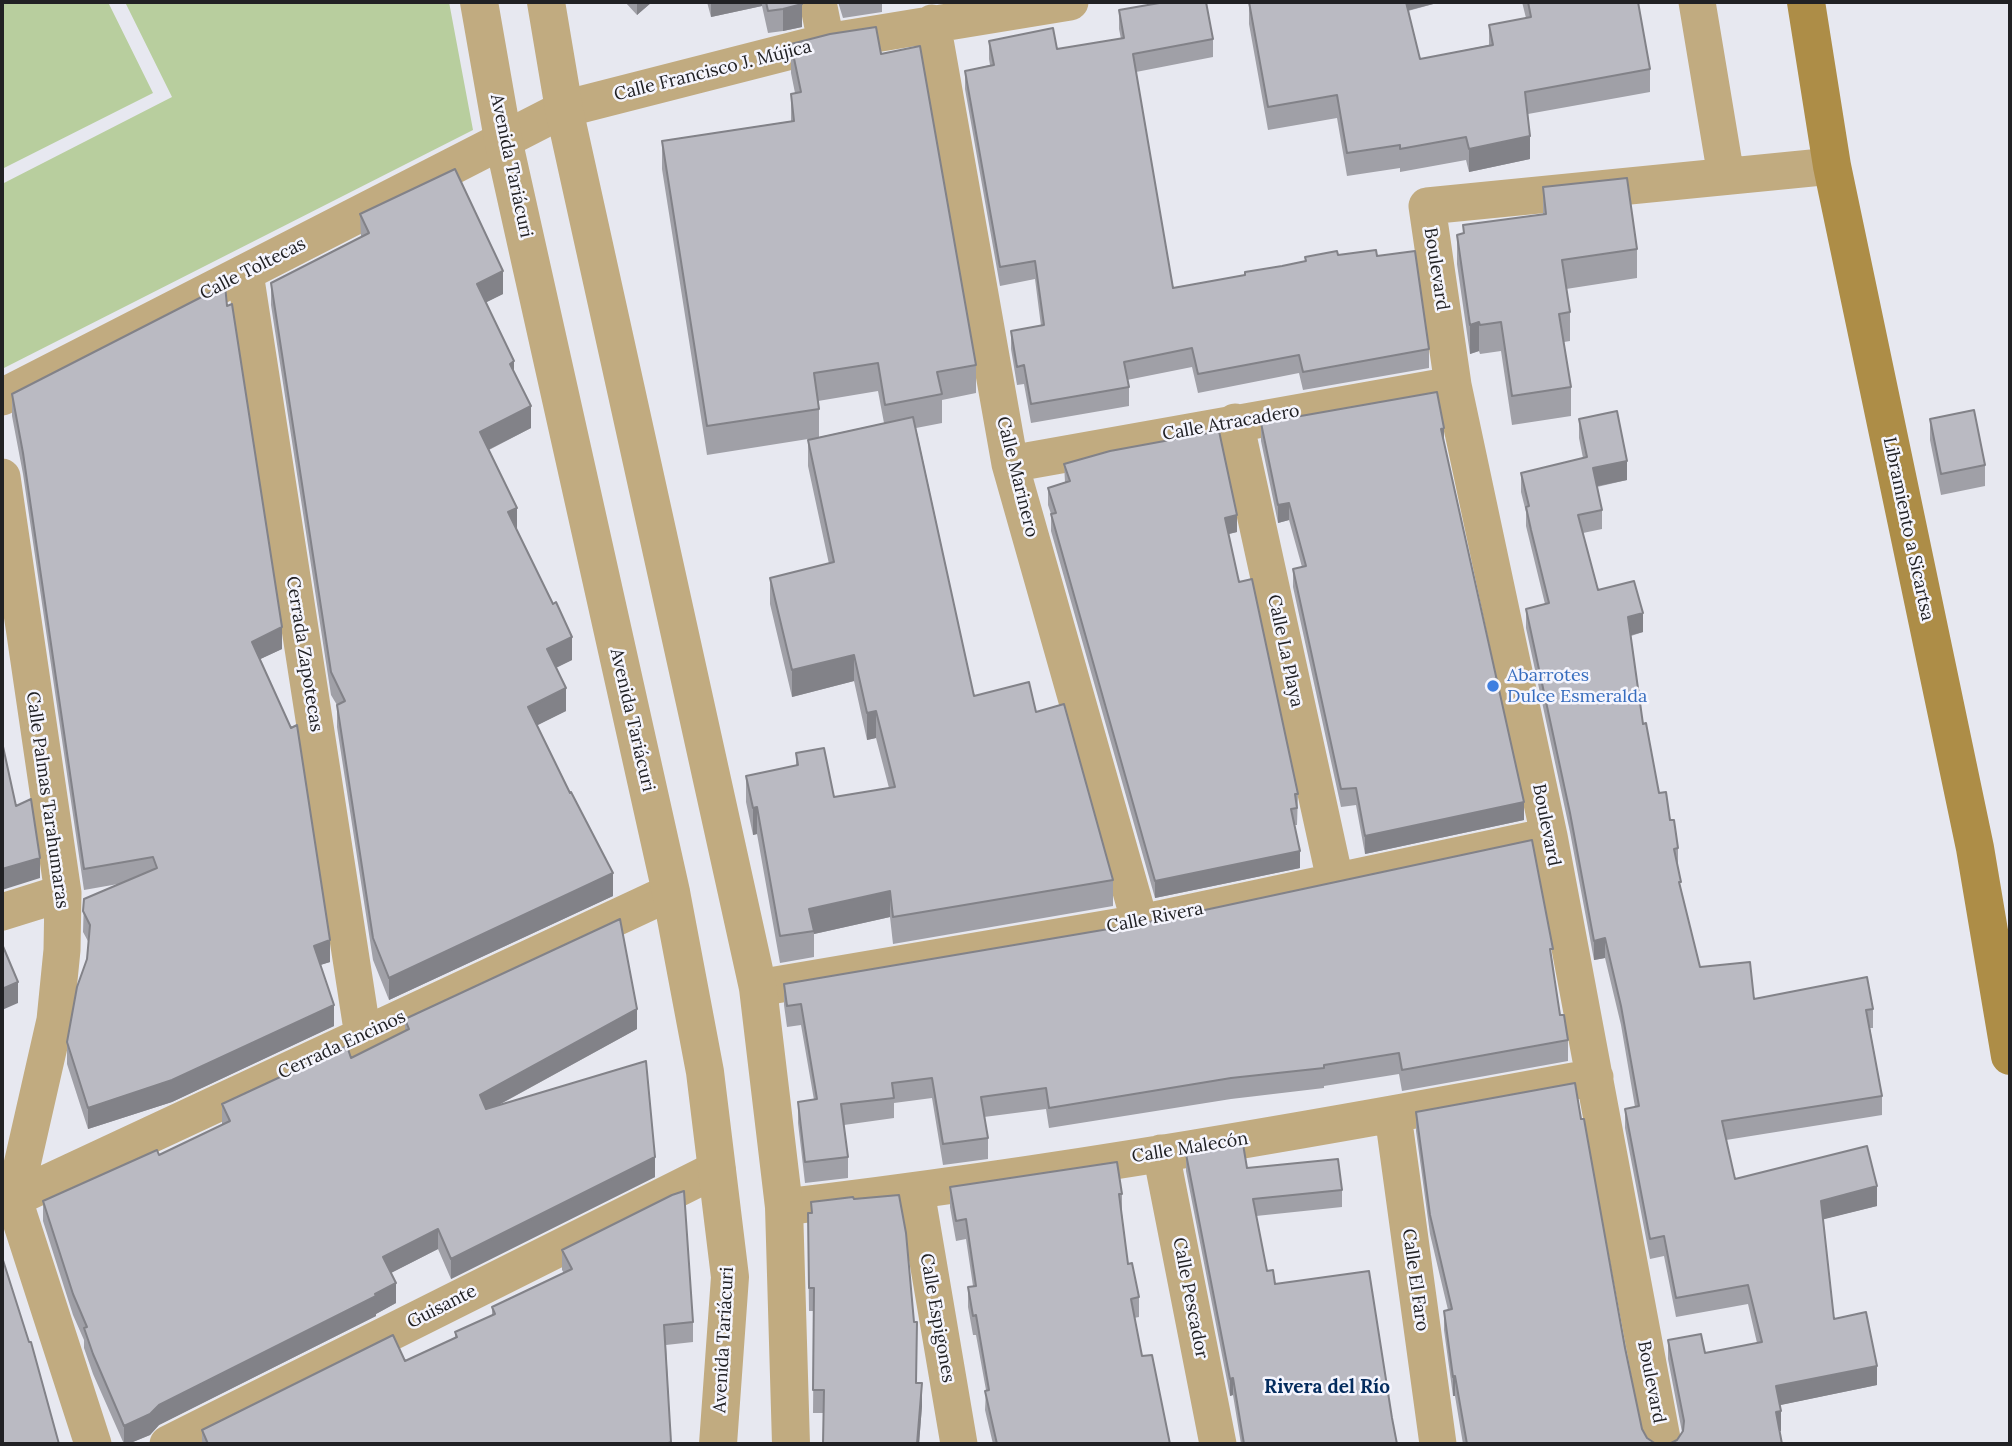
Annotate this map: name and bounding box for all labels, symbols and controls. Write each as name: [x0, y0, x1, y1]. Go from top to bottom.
street label: Calle Francisco J. Mújica: [612, 36, 814, 106]
street label: Avenida Tariácuri: [485, 92, 537, 240]
street label: Boulevard: [1419, 226, 1453, 312]
street label: Calle Toltecas: [196, 233, 310, 305]
street label: Calle Atracadero: [1161, 400, 1301, 446]
street label: Calle Marinero: [992, 414, 1042, 540]
street label: Libramiento a Sicartsa: [1878, 435, 1938, 623]
street label: Cerrada Zapotecas: [281, 575, 327, 733]
street label: Calle La Playa: [1263, 593, 1307, 709]
street label: Avenida Tariácuri: [605, 646, 659, 794]
place label: Abarrotes Dulce Esmeralda: [1507, 665, 1647, 708]
marker: Abarrotes Dulce Esmeralda: [1485, 678, 1501, 694]
street label: Calle Palmas Tarahumaras: [21, 690, 73, 910]
street label: Boulevard: [1527, 782, 1565, 868]
street label: Calle Rivera: [1105, 898, 1205, 938]
street label: Cerrada Encinos: [275, 1006, 409, 1084]
street label: Calle Malecón: [1130, 1128, 1250, 1168]
street label: Calle El Faro: [1397, 1227, 1433, 1333]
street label: Calle Pescador: [1168, 1236, 1212, 1360]
street label: Calle Espigones: [915, 1252, 959, 1384]
street label: Avenida Tariácuri: [709, 1266, 739, 1414]
street label: Guisante: [404, 1280, 480, 1334]
street label: Boulevard: [1632, 1339, 1670, 1425]
district label: Rivera del Río: [1264, 1377, 1390, 1399]

